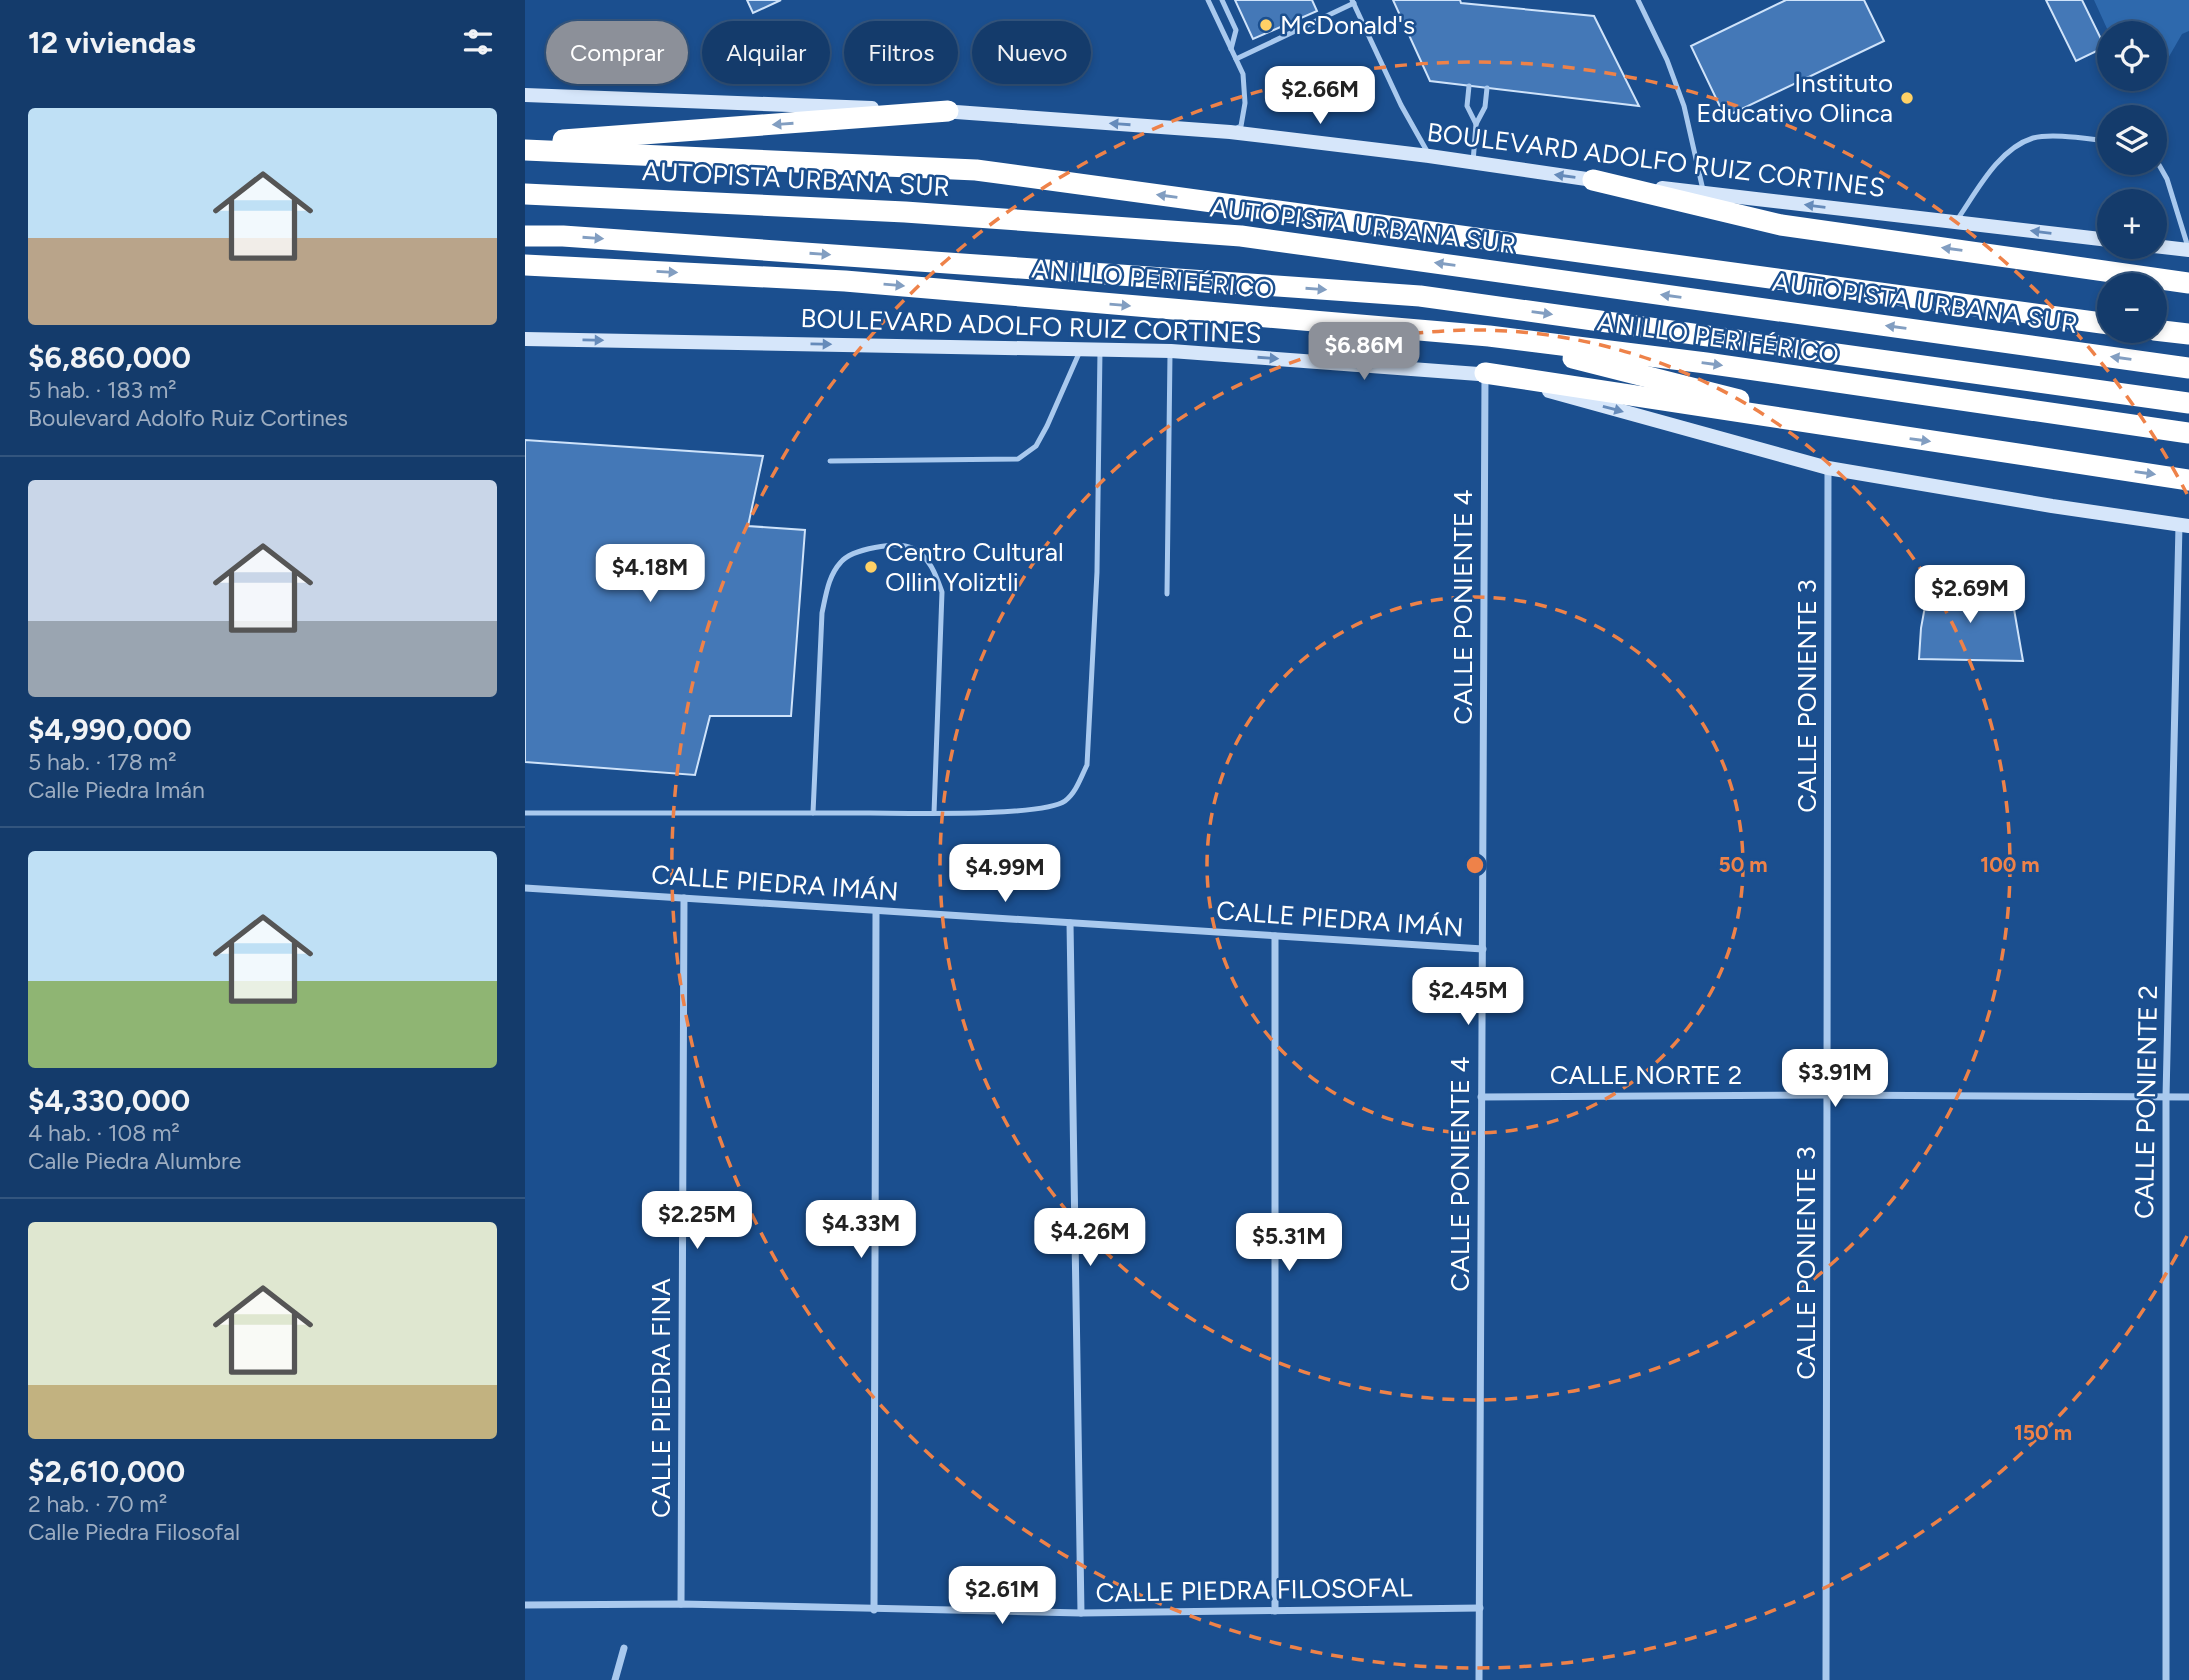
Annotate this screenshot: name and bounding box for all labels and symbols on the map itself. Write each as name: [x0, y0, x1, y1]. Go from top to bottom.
place label: McDonald's: [1280, 9, 1415, 41]
marker: McDonald's: [1258, 17, 1274, 33]
pin: $2.66M: [1263, 66, 1377, 126]
place label: Instituto Educativo Olinca: [1696, 67, 1893, 129]
marker: Instituto Educativo Olinca: [1899, 90, 1915, 106]
street label: BOULEVARD ADOLFO RUIZ CORTINES: [1425, 116, 1887, 204]
one-way arrow: [1109, 118, 1131, 129]
one-way arrow: [771, 119, 793, 130]
street label: AUTOPISTA URBANA SUR: [641, 155, 951, 203]
one-way arrow: [1554, 170, 1576, 181]
one-way arrow: [1156, 191, 1178, 202]
street label: AUTOPISTA URBANA SUR: [1208, 191, 1518, 261]
one-way arrow: [1804, 200, 1826, 211]
one-way arrow: [2030, 227, 2052, 238]
one-way arrow: [582, 233, 604, 244]
one-way arrow: [1940, 244, 1962, 255]
one-way arrow: [809, 249, 831, 260]
street label: ANILLO PERIFÉRICO: [1030, 252, 1276, 306]
one-way arrow: [1434, 259, 1456, 270]
one-way arrow: [656, 266, 678, 277]
street label: AUTOPISTA URBANA SUR: [1770, 266, 2080, 340]
one-way arrow: [883, 280, 905, 291]
one-way arrow: [1305, 283, 1327, 294]
one-way arrow: [1660, 290, 1682, 301]
one-way arrow: [1110, 300, 1132, 311]
street label: BOULEVARD ADOLFO RUIZ CORTINES: [800, 302, 1262, 350]
street label: ANILLO PERIFÉRICO: [1595, 305, 1841, 371]
one-way arrow: [1531, 308, 1553, 319]
one-way arrow: [1885, 321, 1907, 332]
pin: $6.86M: [1307, 322, 1421, 382]
one-way arrow: [582, 334, 604, 346]
one-way arrow: [810, 338, 832, 350]
one-way arrow: [2110, 352, 2132, 363]
one-way arrow: [1258, 353, 1280, 364]
one-way arrow: [1701, 359, 1723, 370]
one-way arrow: [1602, 404, 1624, 415]
one-way arrow: [1909, 435, 1931, 446]
one-way arrow: [2134, 468, 2156, 479]
street label: CALLE PONIENTE 4: [1447, 489, 1479, 725]
place label: Centro Cultural Ollin Yoliztli: [885, 536, 1064, 598]
pin: $4.18M: [593, 544, 707, 604]
marker: Centro Cultural Ollin Yoliztli: [863, 559, 879, 575]
pin: $2.69M: [1913, 566, 2027, 625]
street label: CALLE PONIENTE 3: [1791, 579, 1823, 813]
pin: $4.99M: [948, 844, 1062, 904]
text: 50 m: [1718, 852, 1768, 877]
text: 100 m: [1980, 852, 2040, 877]
centre of rings: [1463, 853, 1487, 877]
street label: CALLE PIEDRA IMÁN: [650, 858, 900, 908]
street label: CALLE PIEDRA IMÁN: [1215, 894, 1465, 944]
pin: $2.45M: [1411, 968, 1525, 1027]
street label: CALLE PONIENTE 2: [2128, 985, 2164, 1219]
pin: $3.91M: [1778, 1050, 1892, 1109]
street label: CALLE PONIENTE 4: [1444, 1056, 1476, 1292]
street label: CALLE NORTE 2: [1550, 1059, 1742, 1091]
street label: CALLE PONIENTE 3: [1790, 1146, 1822, 1380]
pin: $2.25M: [640, 1192, 754, 1251]
pin: $4.33M: [804, 1200, 918, 1260]
pin: $4.26M: [1033, 1208, 1147, 1268]
pin: $5.31M: [1232, 1214, 1346, 1273]
street label: CALLE PIEDRA FINA: [645, 1278, 677, 1518]
text: 150 m: [2014, 1420, 2072, 1445]
pin: $2.61M: [945, 1566, 1059, 1626]
street label: CALLE PIEDRA FILOSOFAL: [1095, 1571, 1413, 1609]

